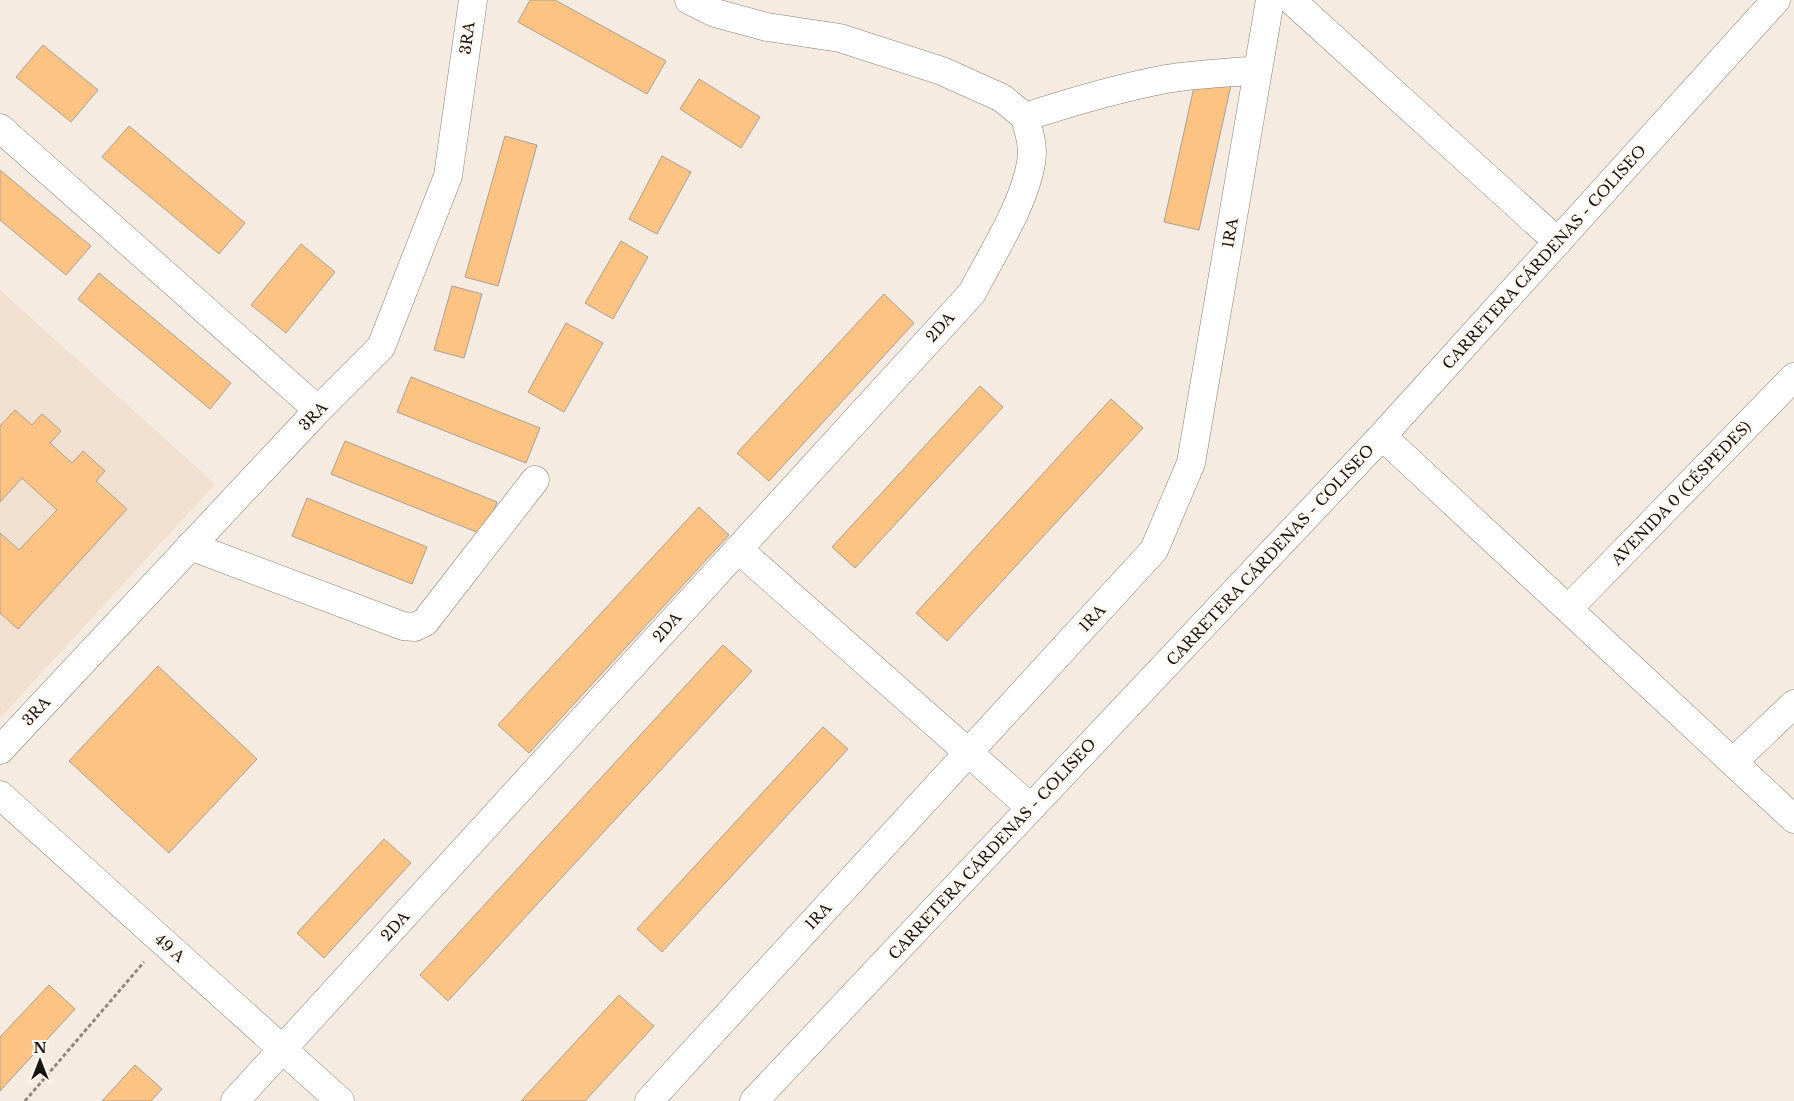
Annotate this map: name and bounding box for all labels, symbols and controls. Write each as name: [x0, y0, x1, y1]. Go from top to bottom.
street label: 3RA: [455, 20, 479, 55]
street label: CARRETERA CÁRDENAS - COLISEO: [1438, 141, 1650, 373]
street label: 1RA: [1218, 216, 1242, 249]
street label: 2DA: [922, 308, 959, 346]
street label: 3RA: [295, 397, 331, 434]
street label: AVENIDA 0 (CÉSPEDES): [1607, 417, 1755, 570]
street label: CARRETERA CÁRDENAS - COLISEO: [1162, 440, 1378, 670]
street label: 1RA: [1075, 600, 1109, 635]
street label: 2DA: [649, 608, 686, 646]
street label: 3RA: [18, 692, 54, 729]
street label: CARRETERA CÁRDENAS - COLISEO: [884, 734, 1100, 964]
street label: 1RA: [801, 898, 835, 933]
street label: 2DA: [377, 907, 414, 945]
street label: 49 A: [151, 930, 189, 967]
north arrow: [15, 1036, 65, 1086]
text: N: [33, 1039, 47, 1057]

